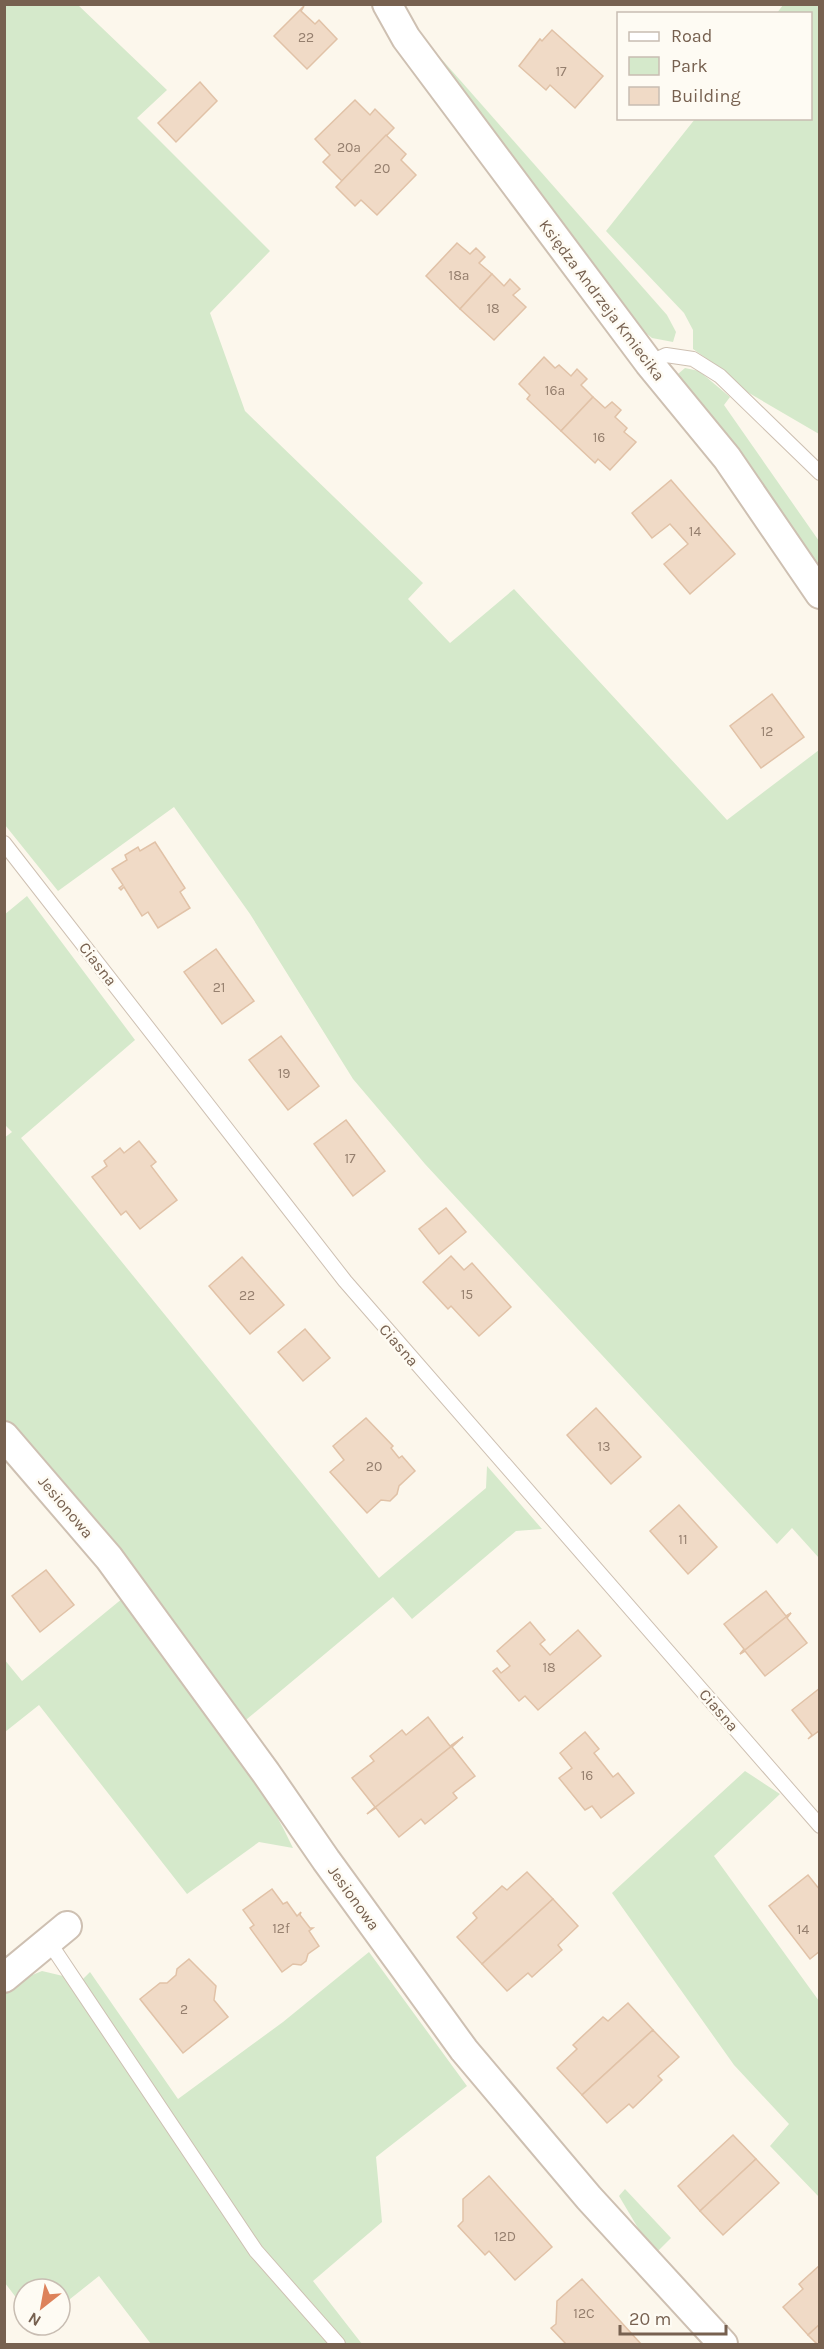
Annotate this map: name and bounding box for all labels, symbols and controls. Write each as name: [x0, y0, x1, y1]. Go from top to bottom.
legend: [617, 12, 812, 120]
text: Road: [671, 25, 712, 47]
house number: 22: [298, 29, 314, 46]
text: Park: [671, 55, 708, 77]
house number: 17: [555, 63, 567, 80]
text: Building: [671, 85, 741, 107]
house number: 20a: [337, 139, 361, 156]
house number: 20: [374, 160, 390, 177]
street label: Księdza Andrzeja Kmiecika: [535, 216, 669, 384]
house number: 18a: [449, 267, 469, 284]
house number: 18: [486, 300, 500, 317]
house number: 16a: [545, 382, 565, 399]
house number: 16: [593, 429, 605, 446]
house number: 14: [689, 523, 701, 540]
house number: 12: [761, 723, 773, 740]
street label: Ciasna: [75, 938, 121, 990]
house number: 21: [213, 979, 225, 996]
house number: 19: [278, 1065, 290, 1082]
house number: 17: [344, 1150, 356, 1167]
house number: 15: [461, 1286, 473, 1303]
house number: 22: [239, 1287, 255, 1304]
street label: Ciasna: [375, 1320, 423, 1370]
house number: 13: [598, 1438, 610, 1455]
house number: 20: [366, 1458, 382, 1475]
street label: Jesionowa: [34, 1472, 98, 1542]
house number: 11: [678, 1531, 688, 1548]
house number: 18: [542, 1659, 556, 1676]
street label: Ciasna: [695, 1685, 743, 1735]
house number: 16: [581, 1767, 593, 1784]
street label: Jesionowa: [324, 1862, 384, 1934]
house number: 12f: [272, 1920, 290, 1937]
house number: 14: [797, 1921, 809, 1938]
house number: 2: [180, 2001, 188, 2018]
house number: 12D: [494, 2228, 516, 2245]
north arrow: [12, 2277, 72, 2337]
scale bar: [620, 2298, 726, 2336]
house number: 12C: [573, 2305, 595, 2322]
text: N: [25, 2308, 44, 2331]
text: 20 m: [629, 2308, 671, 2330]

